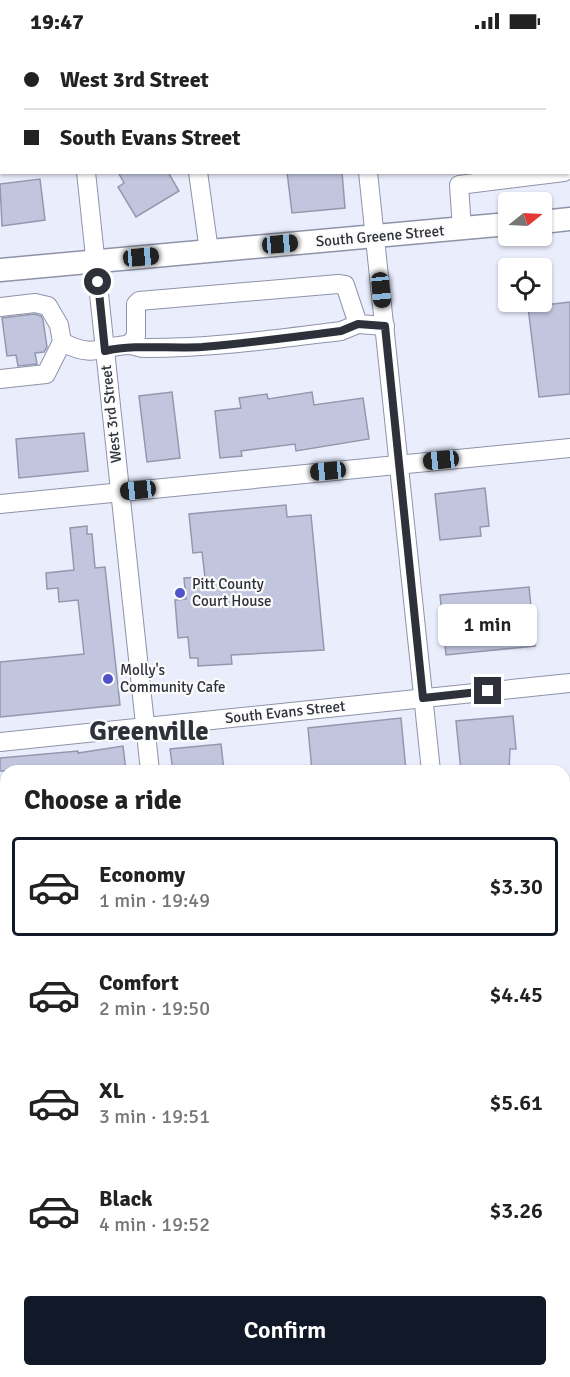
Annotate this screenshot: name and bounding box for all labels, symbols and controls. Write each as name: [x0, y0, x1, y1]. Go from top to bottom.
text: 19:47: [30, 8, 84, 35]
text: West 3rd Street: [60, 66, 209, 93]
text: South Evans Street: [60, 124, 240, 151]
north arrow: [498, 192, 552, 246]
map controls: [498, 192, 552, 312]
street label: South Greene Street: [315, 221, 445, 251]
car: [261, 233, 299, 255]
car: [122, 246, 160, 268]
button: locate: [498, 258, 552, 312]
route start: [84, 268, 111, 295]
car: [370, 271, 392, 309]
street label: West 3rd Street: [97, 364, 125, 464]
car: [422, 449, 460, 471]
car: [309, 460, 347, 482]
car: [119, 479, 157, 501]
place label: Pitt County Court House: [192, 575, 272, 610]
marker: Pitt County Court House: [173, 586, 187, 600]
callout: 1 min: [438, 604, 538, 646]
text: 1 min: [464, 612, 511, 637]
place label: Molly's Community Cafe: [120, 661, 226, 696]
marker: Molly's Community Cafe: [101, 672, 115, 686]
route end: [474, 677, 501, 704]
street label: South Evans Street: [224, 697, 346, 727]
district label: Greenville: [89, 715, 209, 748]
text: Choose a ride: [24, 784, 182, 817]
icon: car: [27, 860, 81, 914]
text: Economy: [99, 861, 185, 888]
text: $3.30: [489, 873, 543, 900]
text: 1 min · 19:49: [99, 888, 210, 913]
icon: car: [27, 968, 81, 1022]
text: Comfort: [99, 969, 179, 996]
text: $4.45: [489, 981, 543, 1008]
text: 2 min · 19:50: [99, 996, 210, 1021]
icon: car: [27, 1076, 81, 1130]
text: XL: [99, 1077, 124, 1104]
text: $5.61: [489, 1089, 543, 1116]
text: 3 min · 19:51: [99, 1104, 210, 1129]
icon: car: [27, 1184, 81, 1238]
text: Black: [99, 1185, 153, 1212]
text: $3.26: [489, 1197, 543, 1224]
text: 4 min · 19:52: [99, 1212, 210, 1237]
button: Confirm: [24, 1296, 546, 1365]

